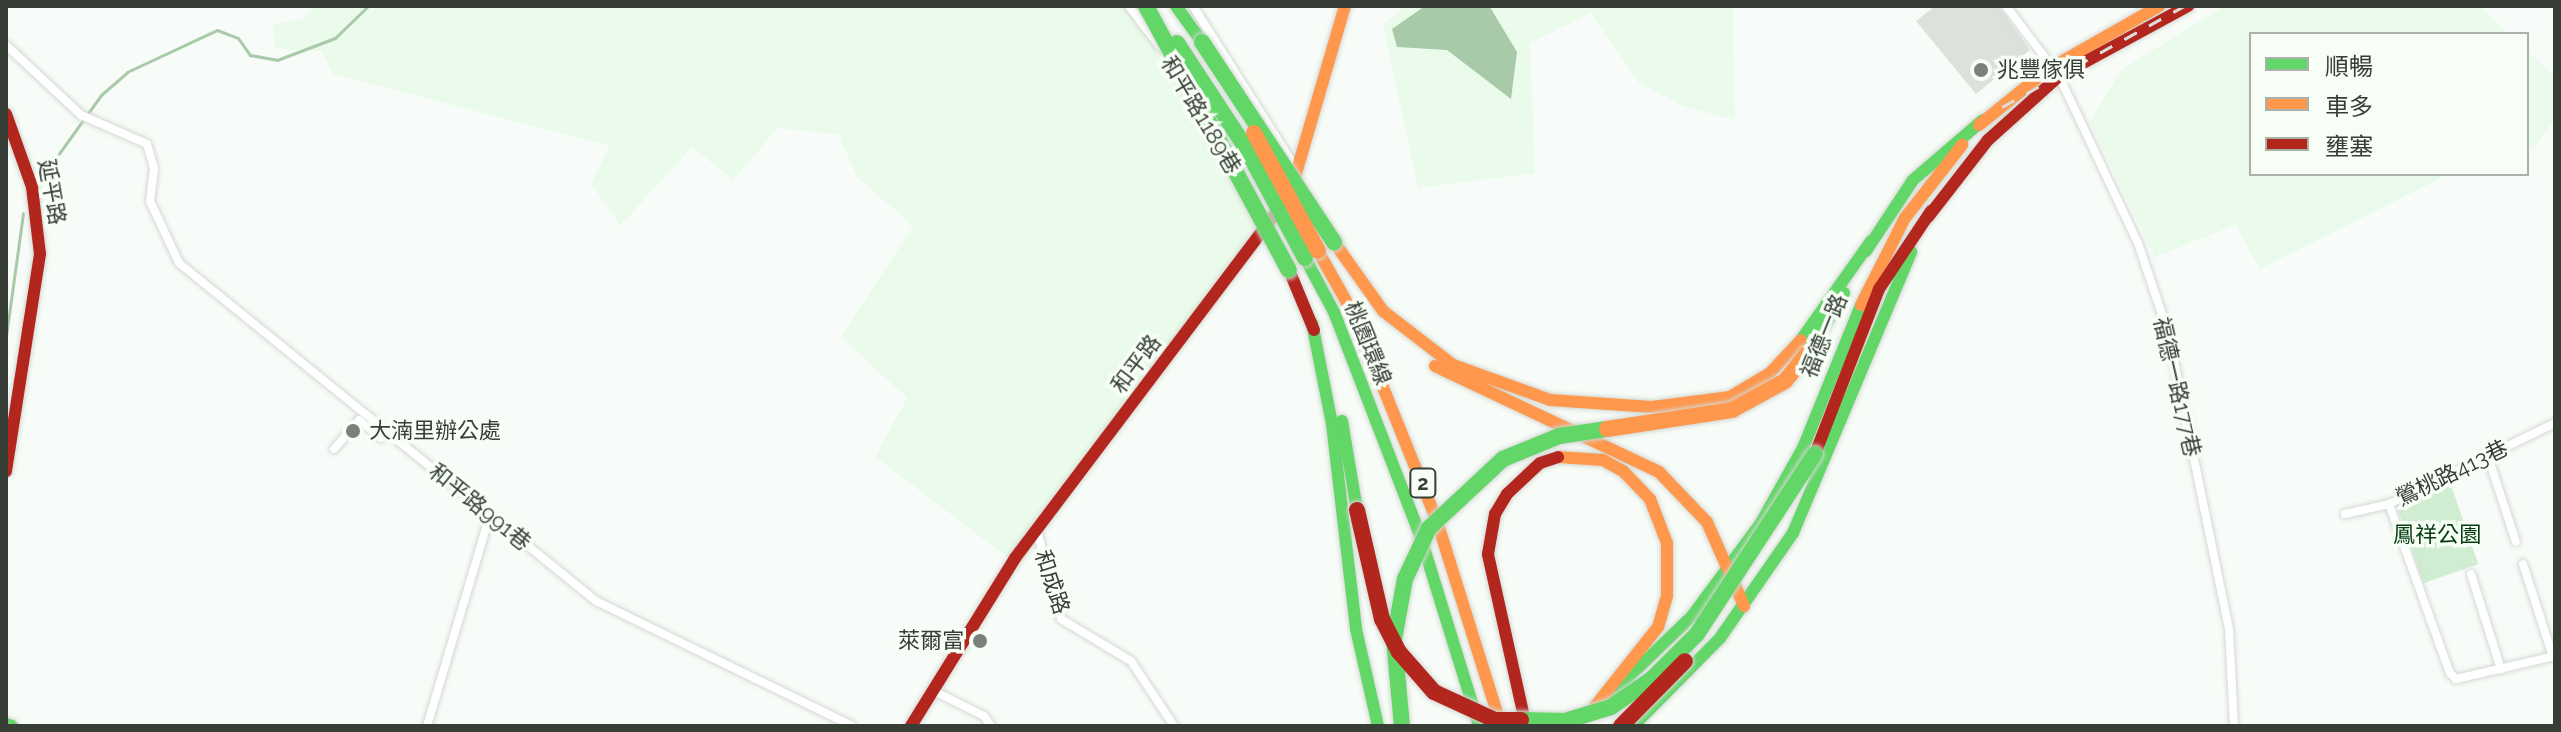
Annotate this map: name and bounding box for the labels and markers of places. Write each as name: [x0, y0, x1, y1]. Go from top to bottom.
place label: 兆豐傢俱: [1997, 57, 2085, 83]
marker: 兆豐傢俱: [1972, 61, 1990, 79]
place label: 大湳里辦公處: [369, 418, 501, 444]
marker: 大湳里辦公處: [344, 422, 362, 440]
place label: 萊爾富: [898, 628, 964, 654]
marker: 萊爾富: [971, 632, 989, 650]

